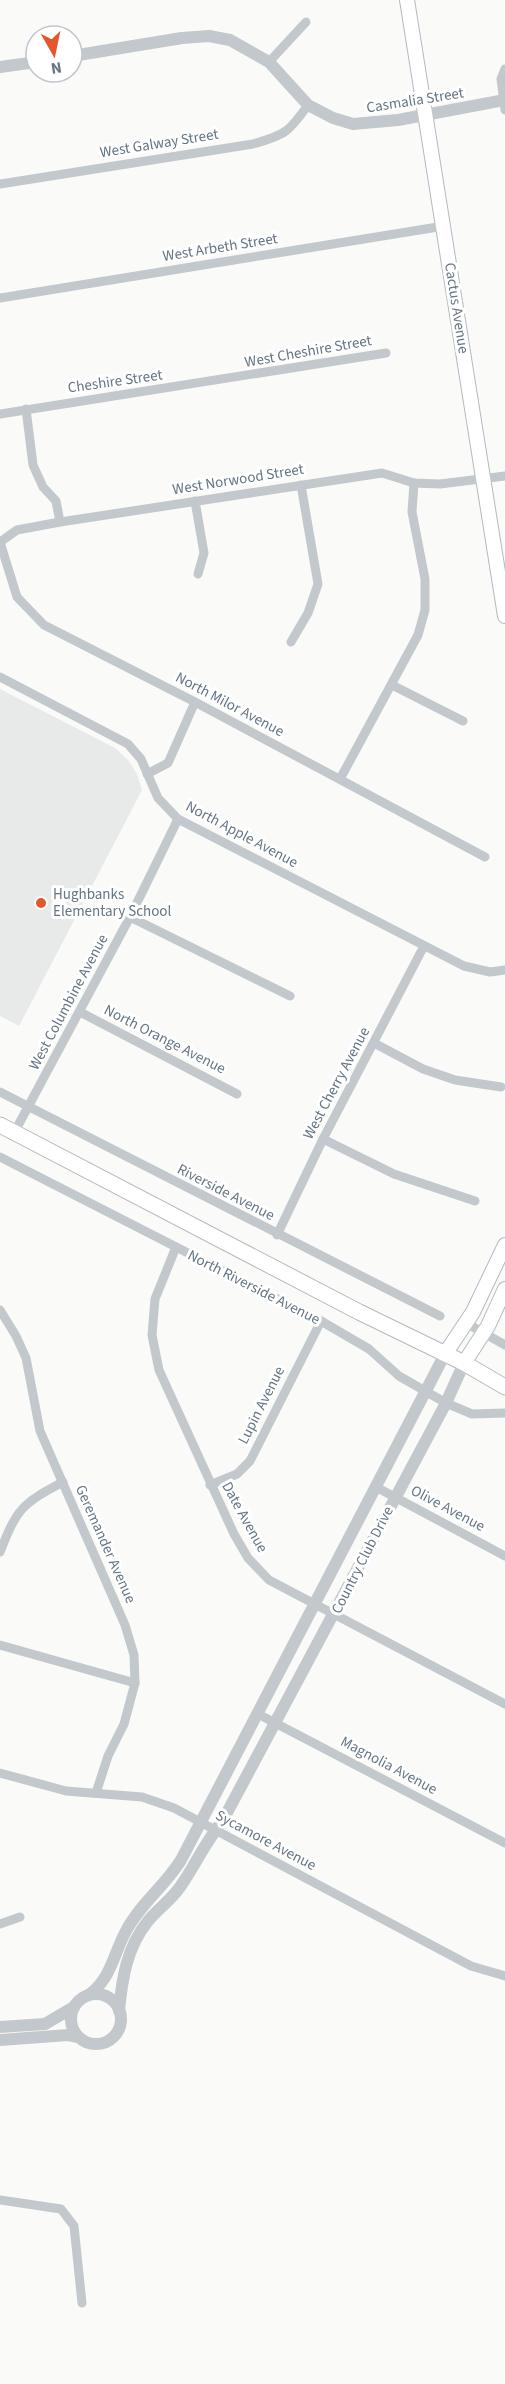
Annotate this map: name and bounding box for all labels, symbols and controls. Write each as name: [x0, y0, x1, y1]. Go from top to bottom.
north arrow: [24, 24, 84, 84]
text: N: [49, 56, 63, 80]
street label: Casmalia Street: [365, 82, 465, 119]
street label: West Galway Street: [98, 124, 220, 163]
street label: West Arbeth Street: [161, 228, 279, 267]
street label: Cactus Avenue: [439, 261, 474, 355]
street label: West Cheshire Street: [243, 330, 373, 373]
street label: Cheshire Street: [66, 364, 164, 399]
street label: West Norwood Street: [171, 459, 305, 500]
street label: North Milor Avenue: [172, 667, 288, 742]
street label: North Apple Avenue: [182, 796, 302, 873]
place label: Hughbanks Elementary School: [53, 884, 171, 922]
marker: Hughbanks Elementary School: [34, 896, 48, 910]
street label: West Columbine Avenue: [24, 931, 113, 1074]
street label: North Orange Avenue: [100, 1000, 229, 1079]
street label: West Cherry Avenue: [298, 1023, 375, 1143]
street label: Riverside Avenue: [173, 1159, 278, 1226]
street label: North Riverside Avenue: [184, 1245, 324, 1330]
street label: Lupin Avenue: [233, 1363, 290, 1448]
street label: Date Avenue: [216, 1478, 273, 1556]
street label: Olive Avenue: [407, 1480, 489, 1537]
street label: Geremander Avenue: [70, 1482, 141, 1607]
street label: Country Club Drive: [326, 1503, 399, 1618]
street label: Magnolia Avenue: [337, 1731, 441, 1800]
street label: Sycamore Avenue: [212, 1805, 320, 1876]

